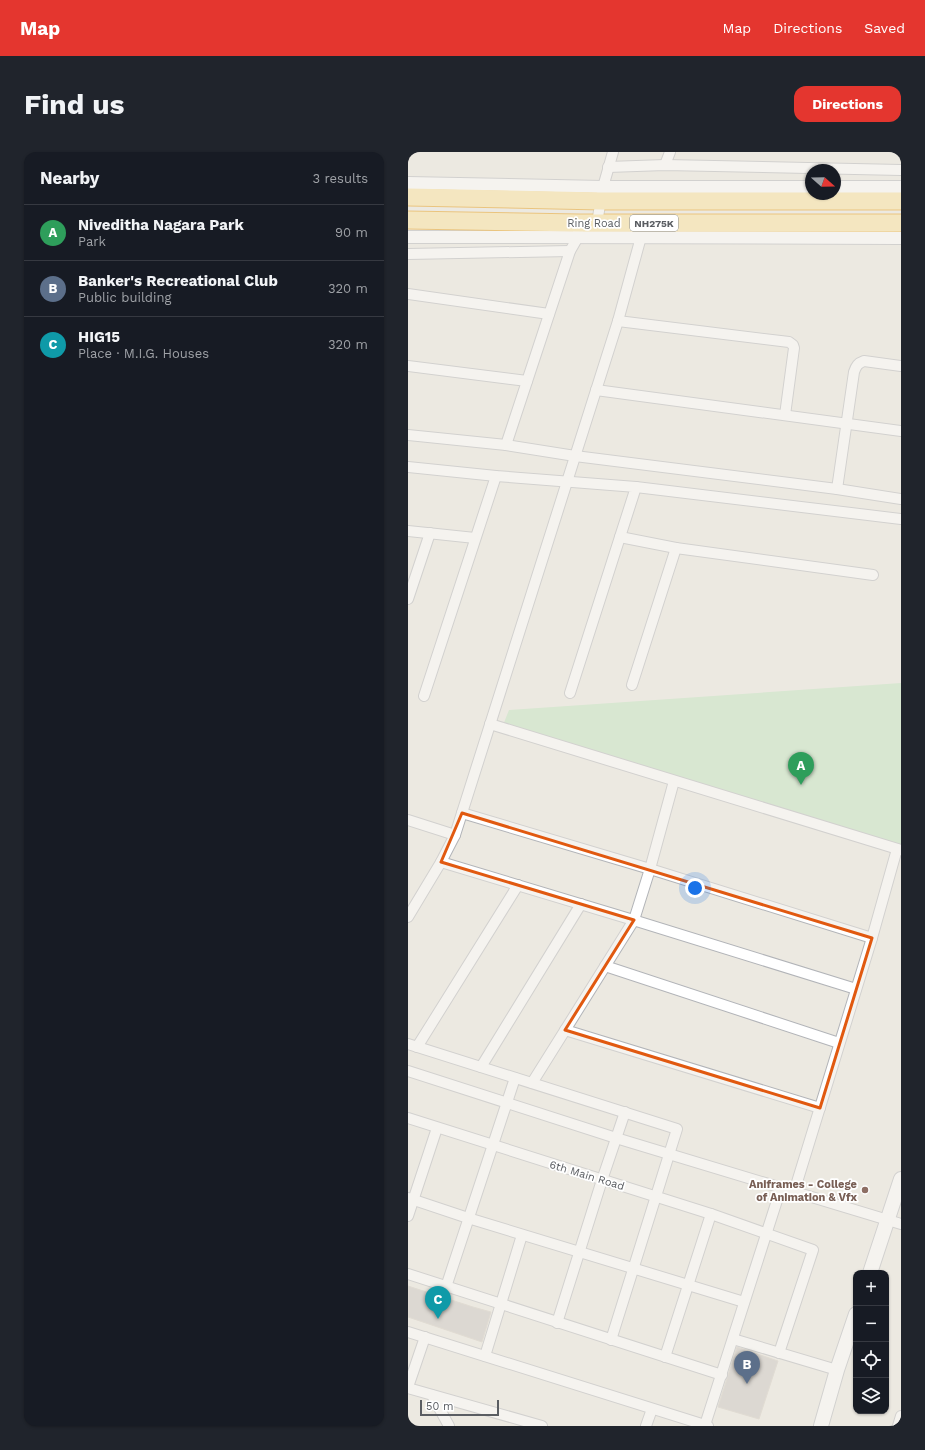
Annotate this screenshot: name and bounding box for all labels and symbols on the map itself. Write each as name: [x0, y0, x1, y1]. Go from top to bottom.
north arrow: [805, 164, 841, 200]
road number: NH275K: [630, 215, 678, 231]
street label: Ring Road: [567, 217, 621, 230]
pin: A: [788, 752, 814, 785]
your location: [685, 878, 705, 898]
street label: 6th Main Road: [548, 1158, 626, 1193]
place label: Aniframes - College of Animation & Vfx: [749, 1178, 858, 1204]
marker: Aniframes - College of Animation & Vfx: [860, 1185, 870, 1195]
pin: C: [425, 1286, 451, 1319]
pin: B: [734, 1351, 760, 1384]
scale bar: [420, 1398, 499, 1417]

